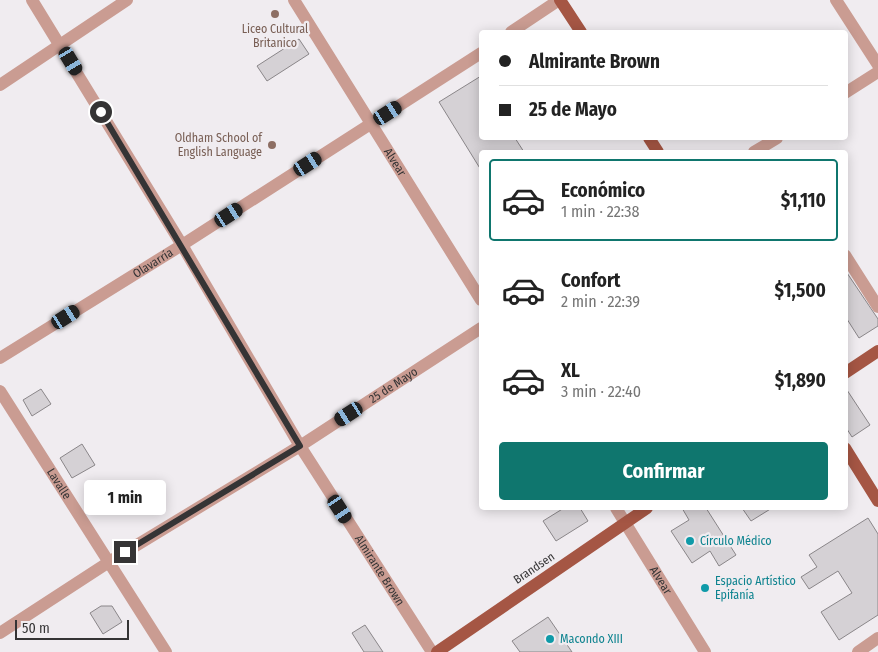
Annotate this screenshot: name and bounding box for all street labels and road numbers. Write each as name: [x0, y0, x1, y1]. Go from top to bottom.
street label: Alvear: [381, 145, 409, 179]
street label: Olavarría: [130, 245, 176, 281]
street label: 25 de Mayo: [367, 364, 420, 406]
street label: Lavalle: [44, 466, 74, 502]
street label: Almirante Brown: [352, 532, 407, 608]
street label: Brandsen: [511, 549, 557, 587]
street label: Alvear: [647, 564, 675, 598]

